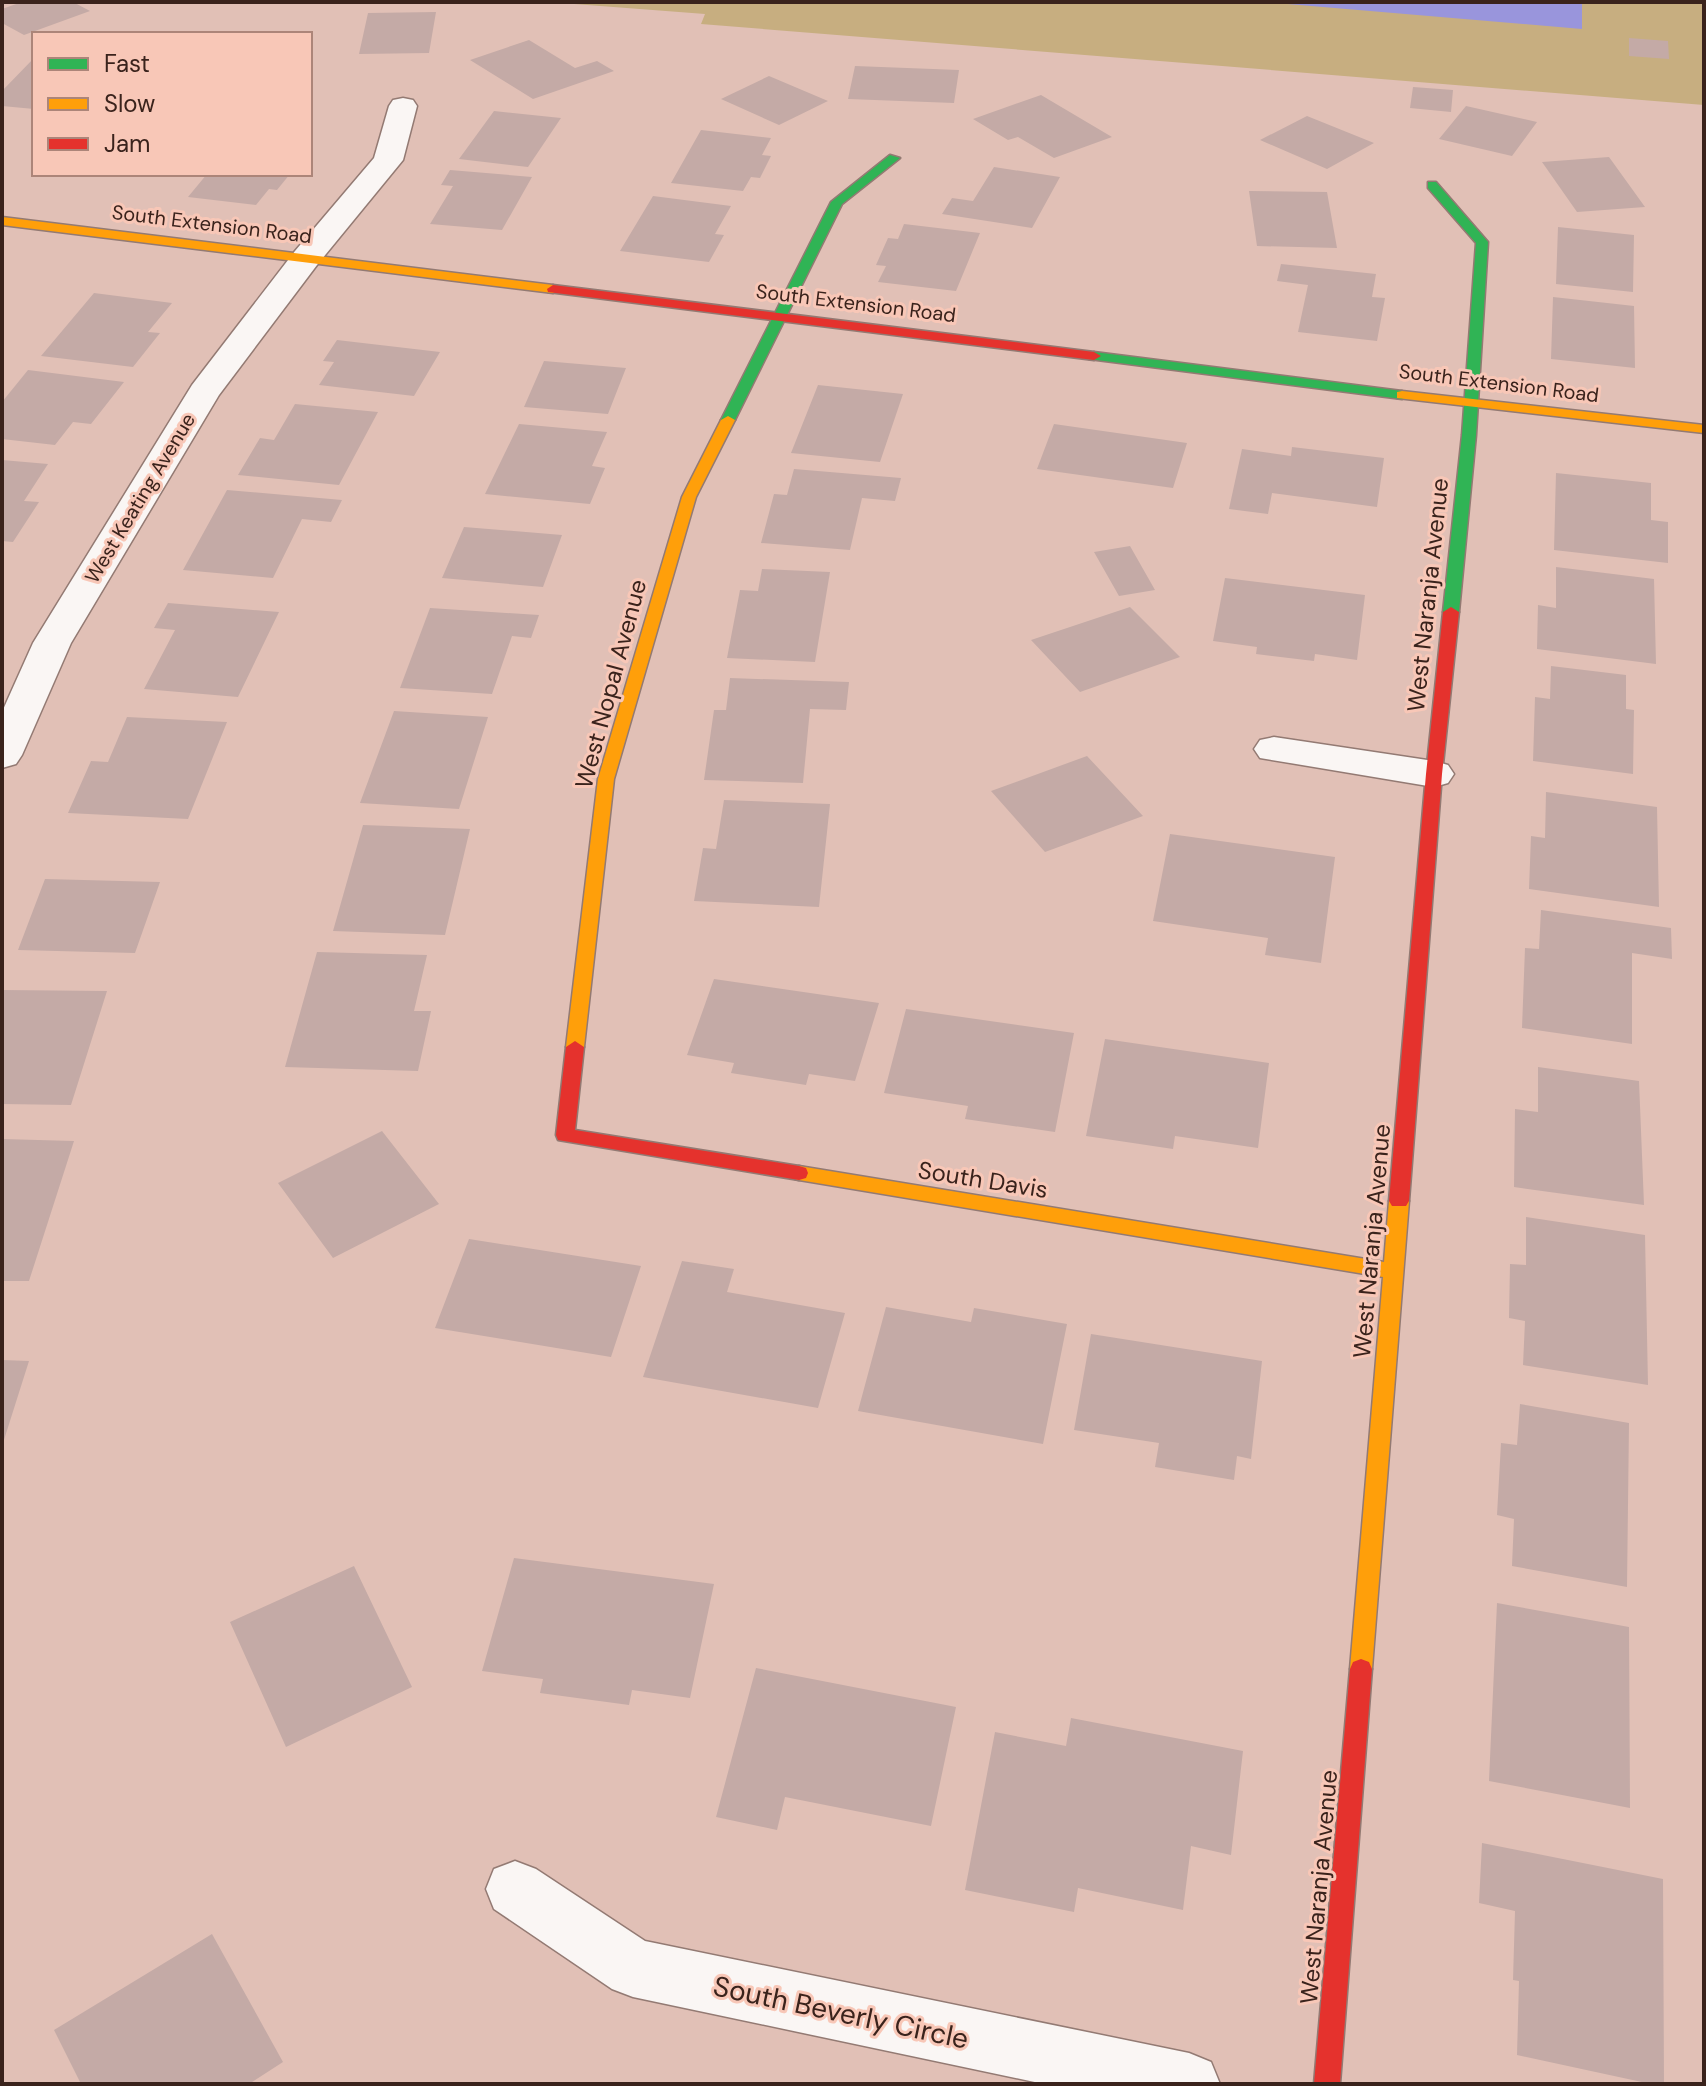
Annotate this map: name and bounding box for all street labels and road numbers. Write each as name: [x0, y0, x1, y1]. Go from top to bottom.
street label: South Extension Road: [111, 199, 313, 249]
street label: South Extension Road: [755, 278, 957, 328]
street label: South Extension Road: [1398, 358, 1600, 408]
street label: West Keating Avenue: [79, 408, 201, 588]
street label: West Naranja Avenue: [1400, 476, 1455, 713]
street label: West Nopal Avenue: [568, 576, 653, 792]
street label: West Naranja Avenue: [1346, 1122, 1397, 1359]
street label: South Davis: [916, 1154, 1050, 1205]
street label: West Naranja Avenue: [1293, 1768, 1344, 2005]
street label: South Beverly Circle: [710, 1967, 972, 2058]

